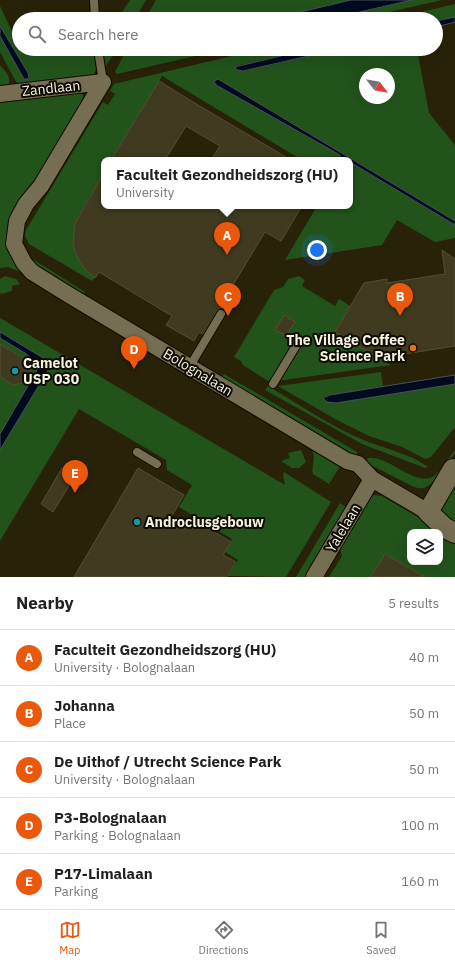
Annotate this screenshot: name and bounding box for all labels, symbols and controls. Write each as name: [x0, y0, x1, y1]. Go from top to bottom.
search box: [12, 12, 443, 56]
icon: search: [26, 23, 48, 45]
text: Search here: [58, 25, 138, 44]
north arrow: [359, 68, 395, 104]
street label: Zandlaan: [21, 76, 81, 100]
popup: [101, 157, 353, 209]
text: Faculteit Gezondheidszorg (HU): [116, 165, 338, 184]
text: University: [116, 184, 174, 201]
pin: A: [214, 222, 240, 255]
your location: [307, 240, 327, 260]
pin: C: [215, 283, 241, 316]
pin: B: [387, 283, 413, 316]
place label: The Village Coffee Science Park: [286, 331, 406, 365]
pin: D: [121, 336, 147, 369]
marker: The Village Coffee Science Park: [408, 343, 418, 353]
street label: Bolognalaan: [160, 344, 236, 400]
place label: Camelot USP 030: [23, 354, 79, 388]
marker: Camelot USP 030: [10, 366, 20, 376]
pin: E: [62, 460, 88, 493]
street label: Yalelaan: [322, 501, 364, 555]
place label: Androclusgebouw: [145, 513, 264, 531]
marker: Androclusgebouw: [132, 517, 142, 527]
map controls: [407, 529, 443, 565]
button: layers: [407, 529, 443, 565]
text: Nearby: [16, 592, 74, 614]
text: 5 results: [388, 595, 439, 612]
text: Faculteit Gezondheidszorg (HU): [54, 640, 276, 659]
text: A: [25, 649, 33, 666]
text: 40 m: [409, 649, 439, 666]
text: University · Bolognalaan: [54, 659, 195, 676]
text: Johanna: [54, 696, 115, 715]
text: B: [25, 705, 33, 722]
text: 50 m: [409, 705, 439, 722]
text: Place: [54, 715, 86, 732]
text: De Uithof / Utrecht Science Park: [54, 752, 281, 771]
text: C: [25, 761, 33, 778]
text: 50 m: [409, 761, 439, 778]
text: University · Bolognalaan: [54, 771, 195, 788]
text: P3-Bolognalaan: [54, 808, 167, 827]
text: D: [24, 817, 34, 834]
text: 100 m: [401, 817, 439, 834]
text: Parking · Bolognalaan: [54, 827, 181, 844]
text: P17-Limalaan: [54, 864, 153, 883]
text: E: [25, 873, 33, 890]
text: 160 m: [401, 873, 439, 890]
text: Parking: [54, 883, 98, 900]
tab: Map: [59, 919, 81, 957]
tab: Directions: [199, 919, 249, 957]
tab: Saved: [366, 919, 396, 957]

